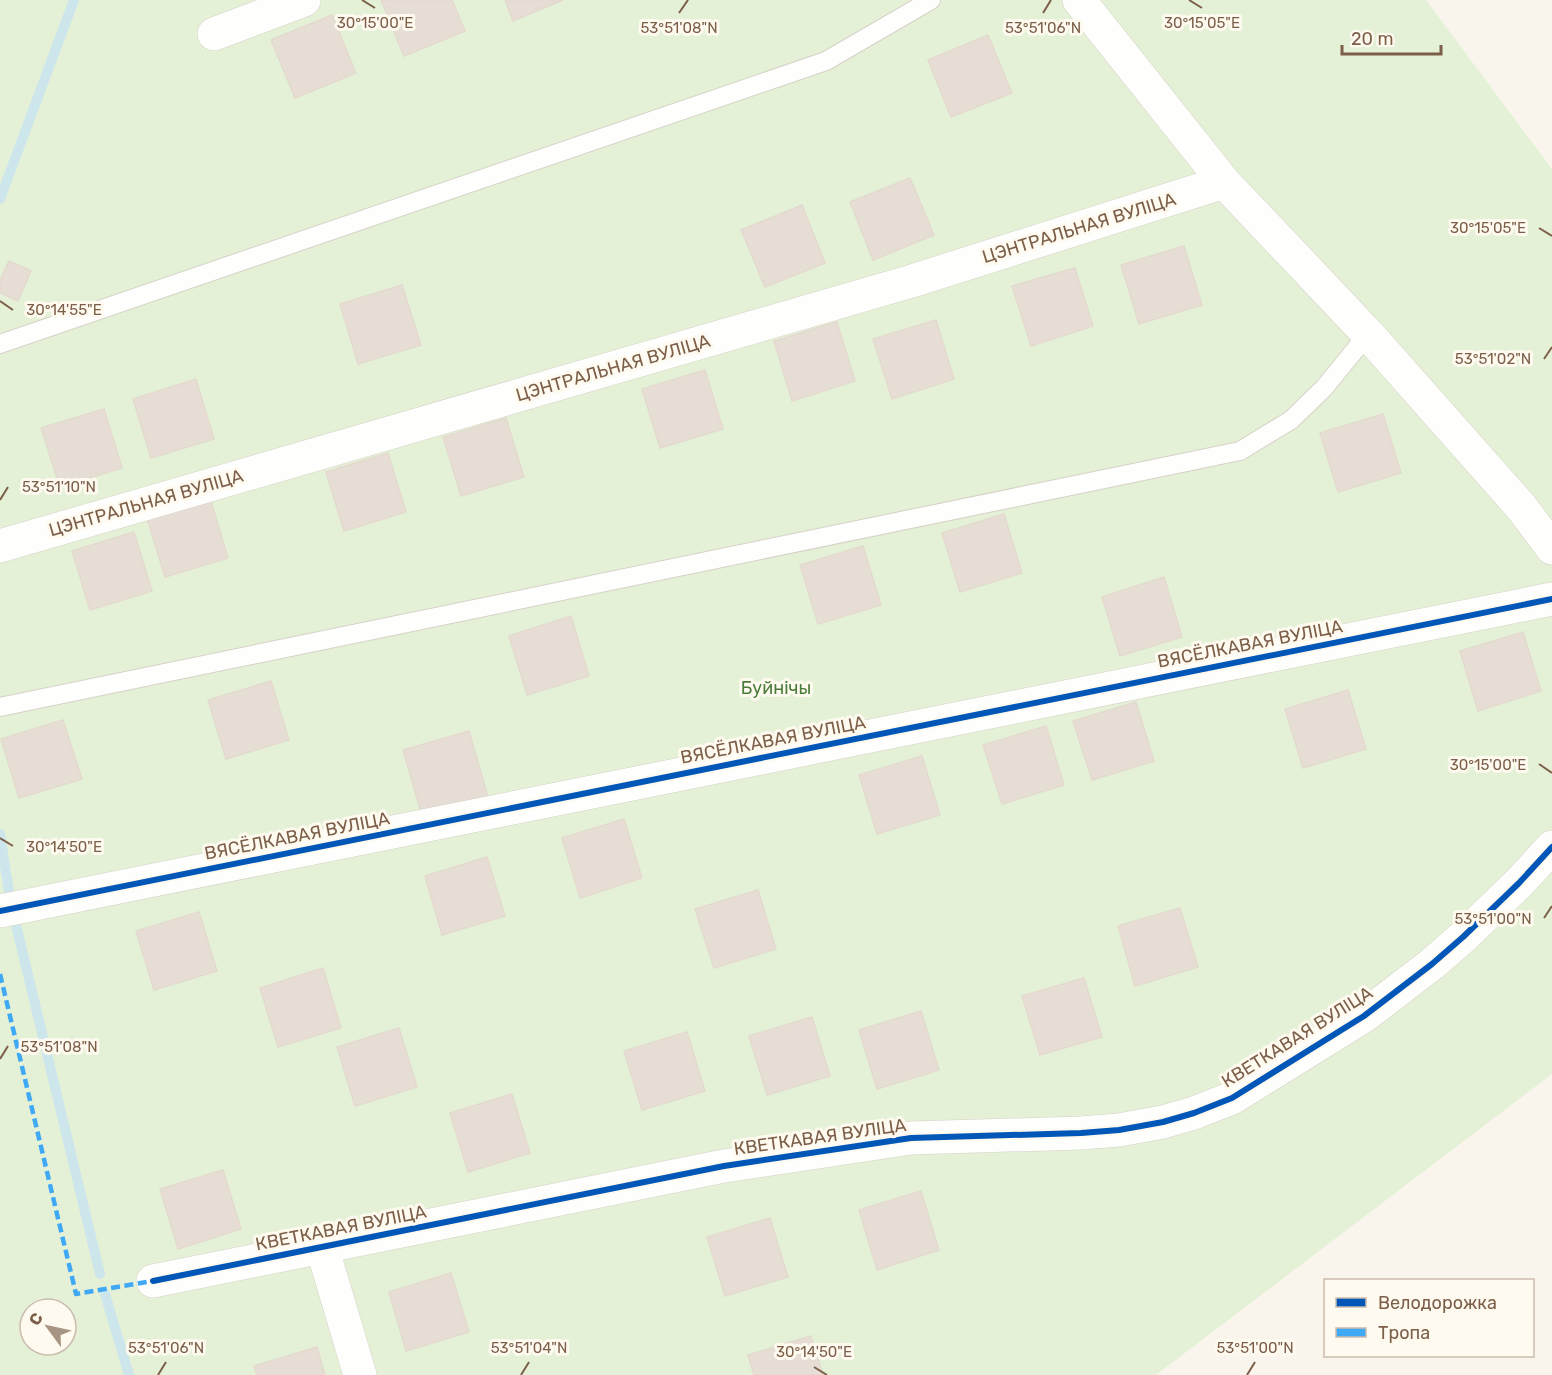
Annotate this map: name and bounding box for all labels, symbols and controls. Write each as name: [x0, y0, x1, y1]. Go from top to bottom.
text: 30°15'00"E: [337, 14, 413, 32]
text: 30°15'05"E: [1164, 14, 1240, 32]
scale bar: [1342, 18, 1441, 56]
text: 53°51'08"N: [640, 19, 718, 37]
text: 53°51'06"N: [1005, 19, 1081, 37]
text: 20 m: [1351, 28, 1393, 50]
street label: ЦЭНТРАЛЬНАЯ ВУЛІЦА: [980, 188, 1178, 268]
text: 30°15'05"E: [1450, 219, 1526, 237]
text: 30°14'55"E: [26, 301, 102, 319]
street label: ЦЭНТРАЛЬНАЯ ВУЛІЦА: [513, 330, 713, 406]
text: 53°51'02"N: [1455, 350, 1531, 368]
street label: ЦЭНТРАЛЬНАЯ ВУЛІЦА: [46, 465, 246, 541]
text: 53°51'10"N: [22, 478, 96, 496]
street label: ВЯСЁЛКАВАЯ ВУЛІЦА: [1155, 615, 1345, 673]
park label: Буйнічы: [741, 677, 811, 699]
street label: ВЯСЁЛКАВАЯ ВУЛІЦА: [678, 711, 868, 769]
text: 30°15'00"E: [1450, 756, 1526, 774]
street label: ВЯСЁЛКАВАЯ ВУЛІЦА: [202, 807, 392, 865]
text: 30°14'50"E: [26, 838, 102, 856]
text: 53°51'00"N: [1454, 910, 1532, 928]
street label: КВЕТКАВАЯ ВУЛІЦА: [1217, 982, 1377, 1092]
text: 53°51'08"N: [20, 1038, 98, 1056]
street label: КВЕТКАВАЯ ВУЛІЦА: [732, 1114, 908, 1160]
street label: КВЕТКАВАЯ ВУЛІЦА: [254, 1201, 428, 1255]
legend: [1324, 1279, 1534, 1357]
text: Велодорожка: [1378, 1292, 1497, 1314]
north arrow: [18, 1297, 78, 1357]
text: С: [25, 1309, 47, 1329]
text: Тропа: [1378, 1322, 1430, 1344]
text: 53°51'06"N: [128, 1339, 204, 1357]
text: 53°51'04"N: [491, 1339, 567, 1357]
text: 53°51'00"N: [1216, 1339, 1294, 1357]
text: 30°14'50"E: [776, 1343, 852, 1361]

